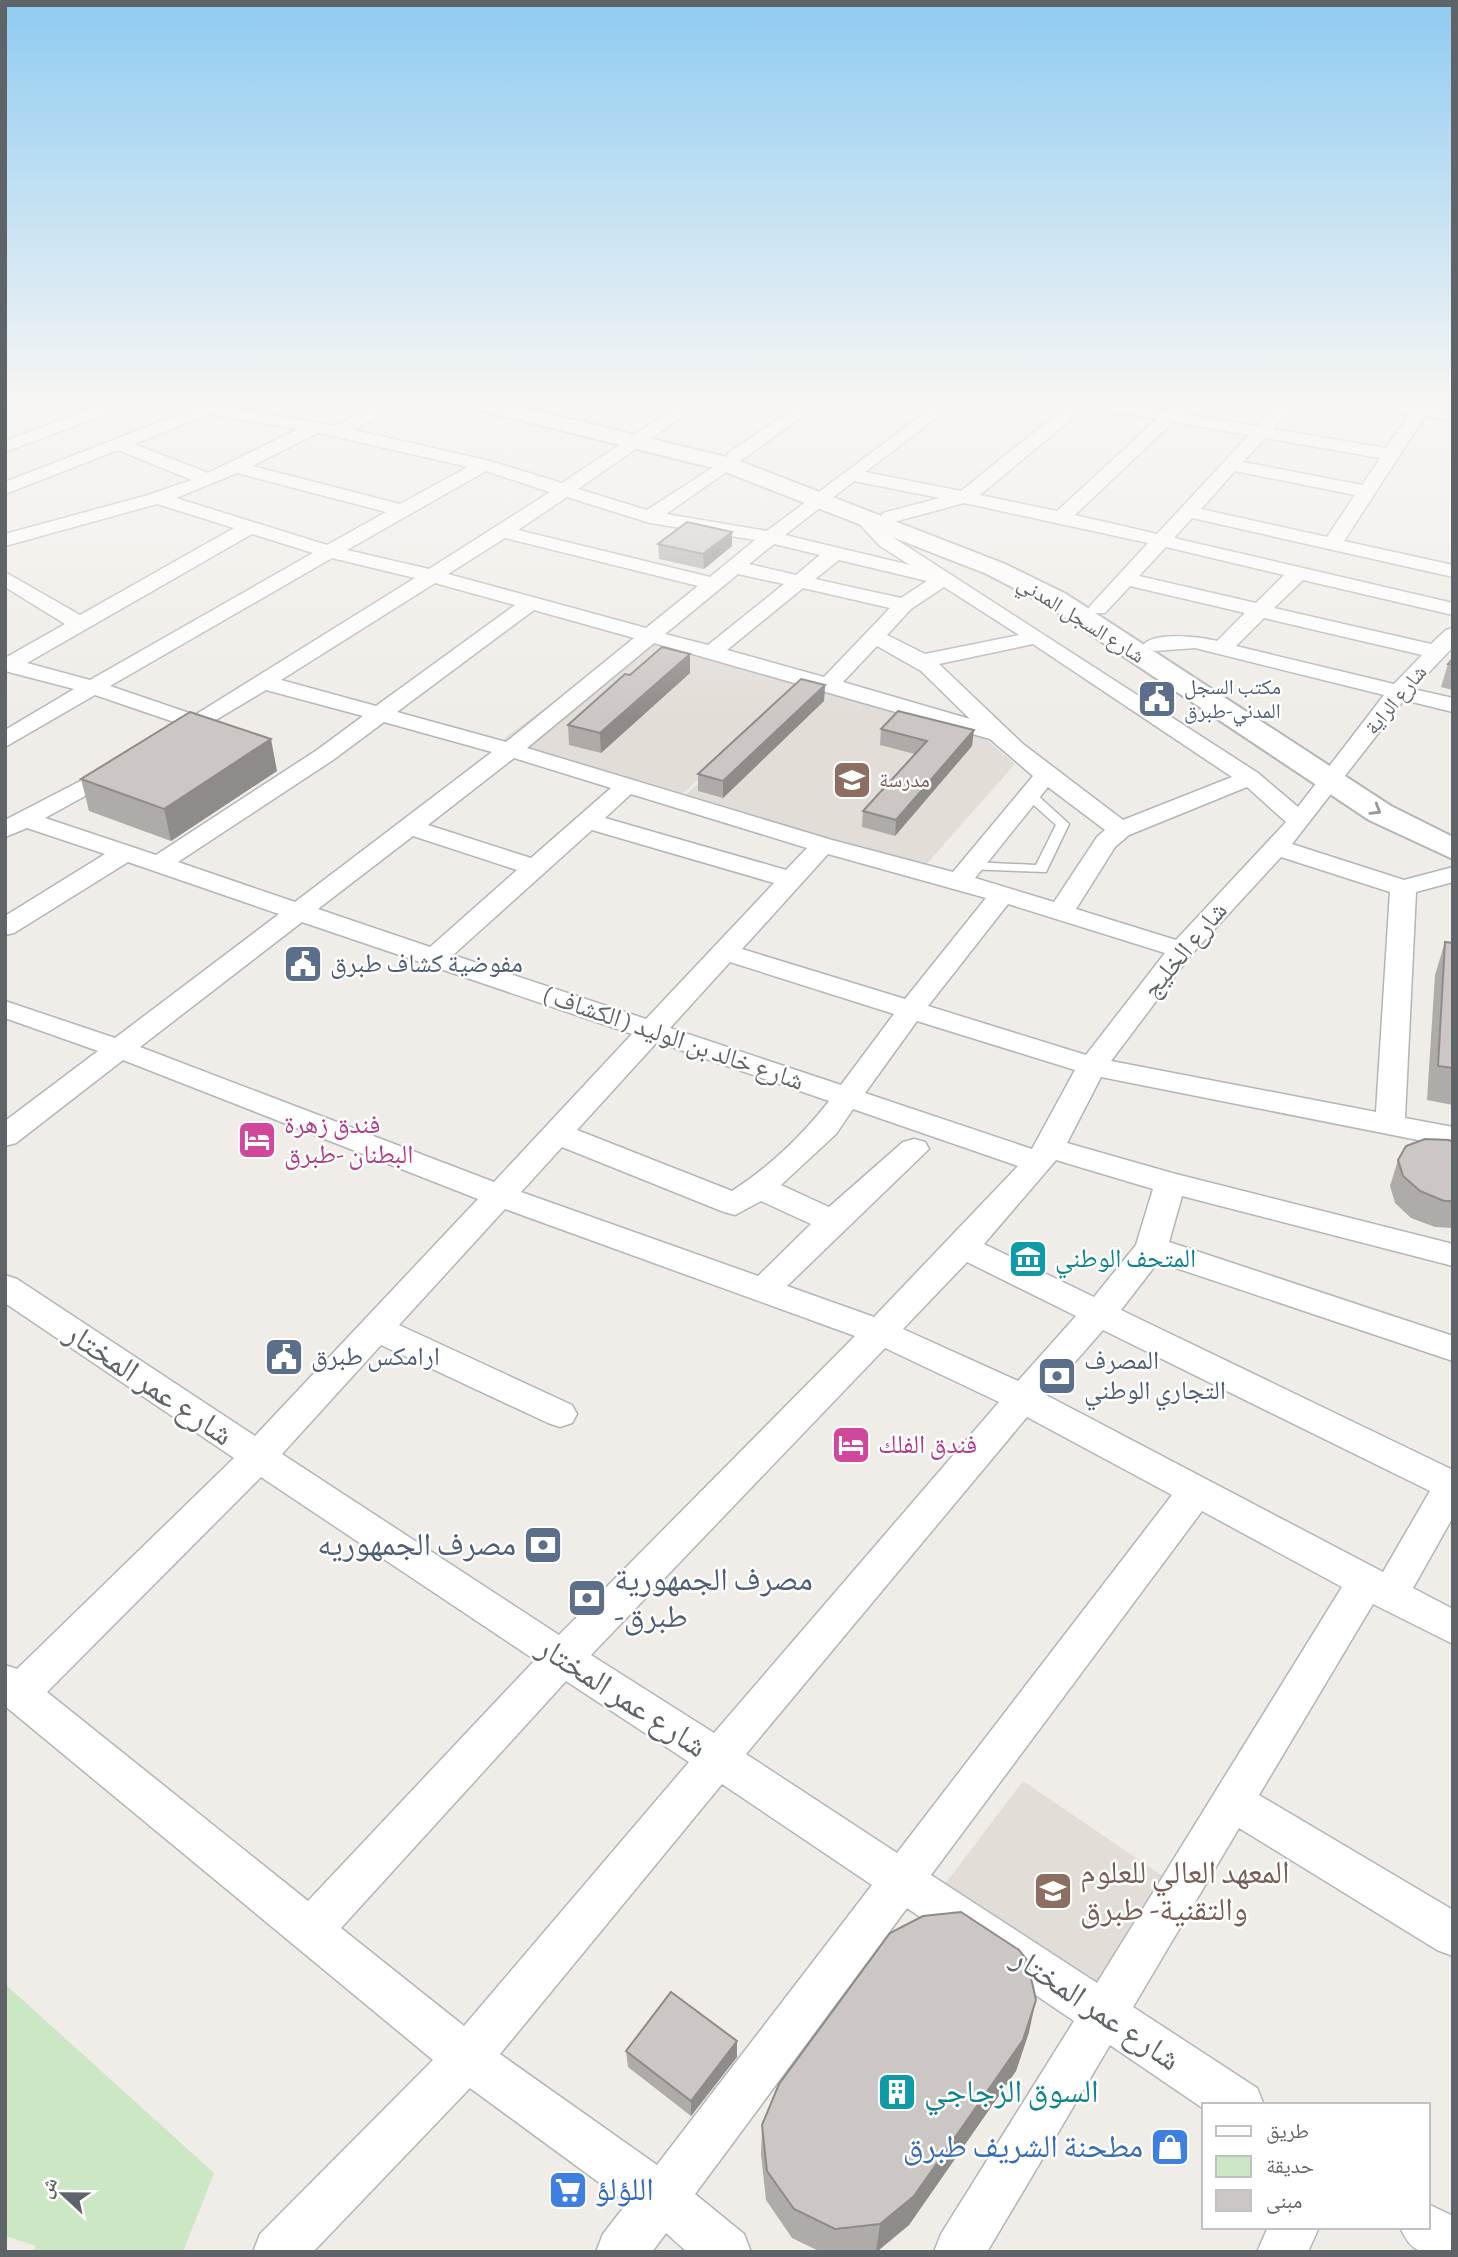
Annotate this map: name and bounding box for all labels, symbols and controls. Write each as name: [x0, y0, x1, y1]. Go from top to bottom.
street label: شارع السجل المدني: [1011, 573, 1148, 672]
street label: شارع الراية: [1361, 661, 1432, 740]
place label: مكتب السجل المدني-طبرق: [1184, 677, 1281, 727]
public building icon: مكتب السجل المدني-طبرق: [1136, 678, 1178, 720]
school or university icon: مدرسة: [831, 759, 873, 801]
place label: مدرسة: [879, 770, 930, 791]
one-way arrow: [1368, 801, 1381, 814]
street label: شارع الخليج: [1138, 897, 1234, 1005]
public building icon: مفوضية كشاف طبرق: [282, 943, 324, 985]
place label: مفوضية كشاف طبرق: [330, 951, 523, 979]
street label: شارع خالد بن الوليد ( الكشاف ): [538, 981, 807, 1097]
place label: فندق زهرة البطنان -طبرق: [284, 1112, 413, 1170]
hotel icon: فندق زهرة البطنان -طبرق: [236, 1119, 278, 1161]
museum icon: المتحف الوطني: [1007, 1238, 1049, 1280]
place label: المتحف الوطني: [1055, 1246, 1196, 1279]
street label: شارع عمر المختار: [57, 1316, 239, 1454]
public building icon: ارامكس طبرق: [263, 1336, 305, 1378]
place label: ارامكس طبرق: [311, 1344, 440, 1372]
place label: المصرف التجاري الوطني: [1084, 1348, 1226, 1411]
bank icon: المصرف التجاري الوطني: [1036, 1355, 1078, 1397]
hotel icon: فندق الفلك: [830, 1424, 872, 1466]
place label: فندق الفلك: [878, 1432, 977, 1460]
bank icon: مصرف الجمهوريه: [522, 1524, 564, 1566]
place label: مصرف الجمهوريه: [317, 1529, 516, 1562]
place label: مصرف الجمهورية -طبرق: [614, 1564, 813, 1636]
bank icon: مصرف الجمهورية -طبرق: [566, 1577, 608, 1619]
street label: شارع عمر المختار: [529, 1630, 712, 1766]
place label: المعهد العالي للعلوم والتقنية- طبرق: [1080, 1857, 1290, 1929]
school or university icon: المعهد العالي للعلوم والتقنية- طبرق: [1032, 1870, 1074, 1912]
street label: شارع عمر المختار: [1004, 1941, 1186, 2079]
building icon: السوق الزجاجي: [876, 2071, 918, 2113]
place label: السوق الزجاجي: [924, 2076, 1099, 2116]
legend: [1202, 2103, 1430, 2229]
text: طريق: [1266, 2121, 1309, 2144]
shop icon: مطحنة الشريف طبرق: [1149, 2126, 1191, 2168]
place label: مطحنة الشريف طبرق: [903, 2131, 1143, 2166]
text: حديقة: [1266, 2156, 1314, 2177]
north arrow: [28, 2159, 98, 2229]
supermarket icon: اللؤلؤ: [547, 2169, 589, 2211]
place label: اللؤلؤ: [595, 2174, 654, 2207]
text: ش: [36, 2175, 62, 2201]
text: مبنى: [1266, 2191, 1302, 2214]

